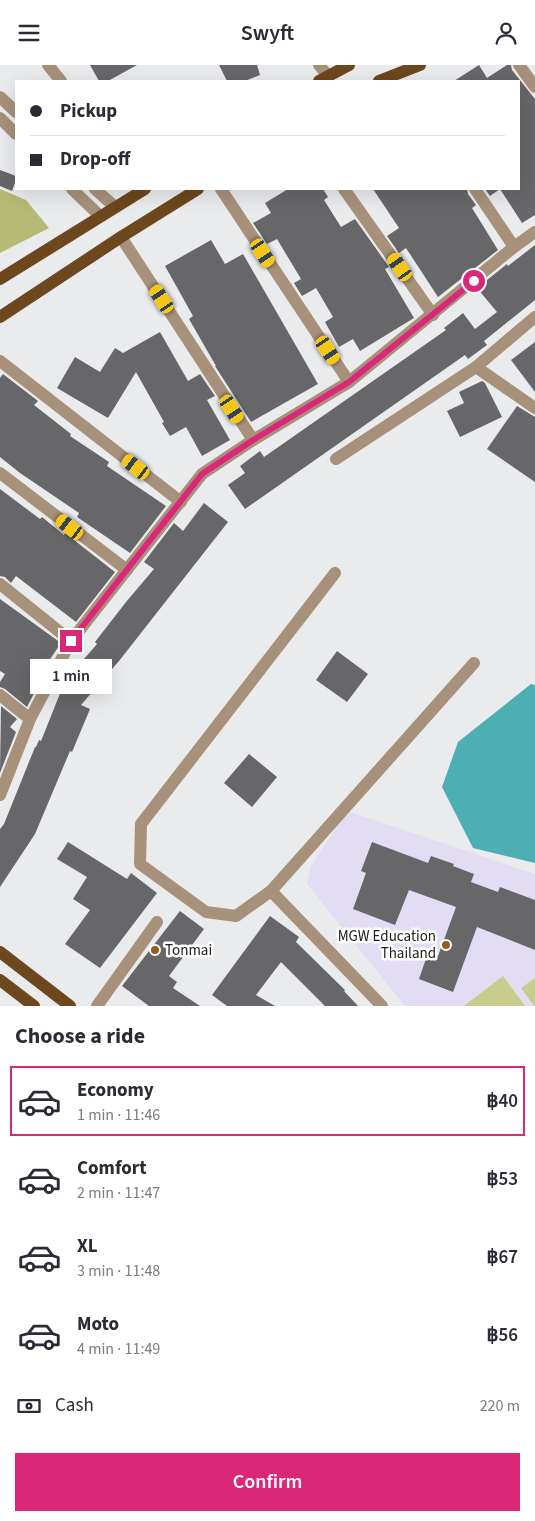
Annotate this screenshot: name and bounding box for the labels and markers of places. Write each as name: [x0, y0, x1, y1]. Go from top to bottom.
place label: MGW Education Thailand: [338, 926, 436, 964]
marker: MGW Education Thailand: [440, 939, 452, 951]
place label: Tonmai: [165, 940, 212, 961]
marker: Tonmai: [149, 944, 161, 956]

